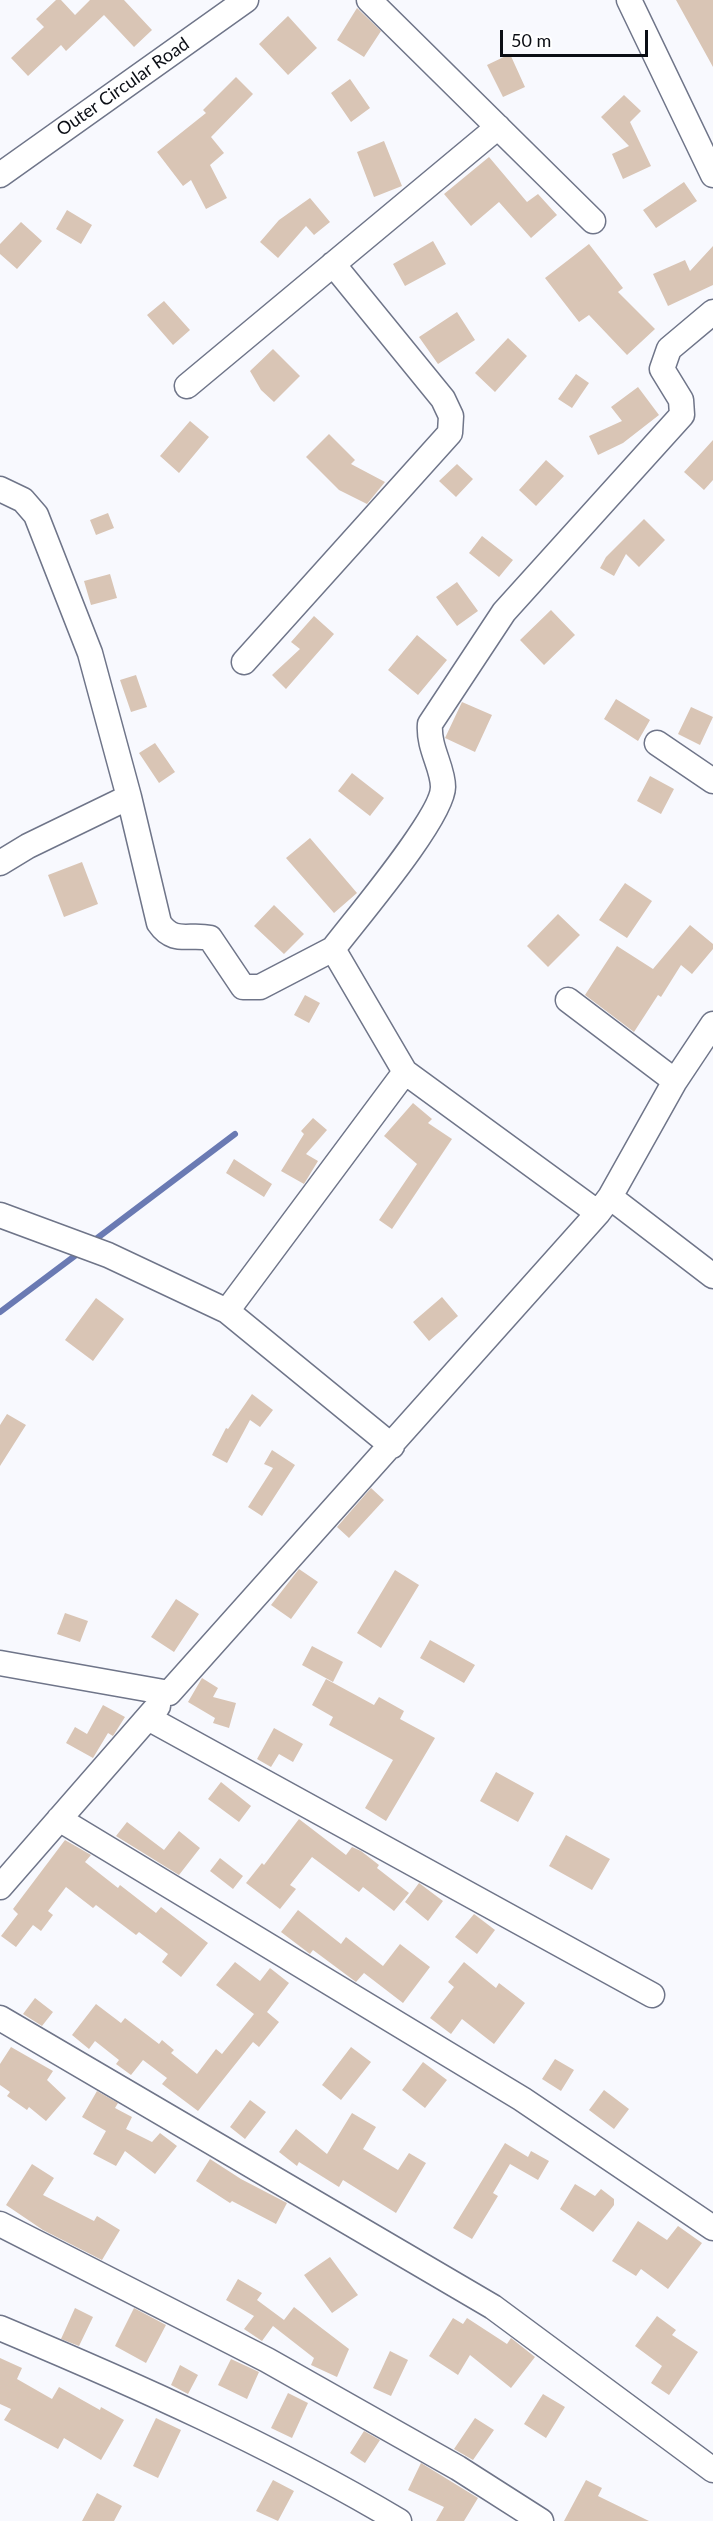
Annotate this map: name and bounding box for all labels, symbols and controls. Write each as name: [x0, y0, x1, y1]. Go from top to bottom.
scale bar: [503, 18, 652, 56]
text: 50 m: [511, 29, 551, 51]
street label: Outer Circular Road: [53, 33, 193, 141]

